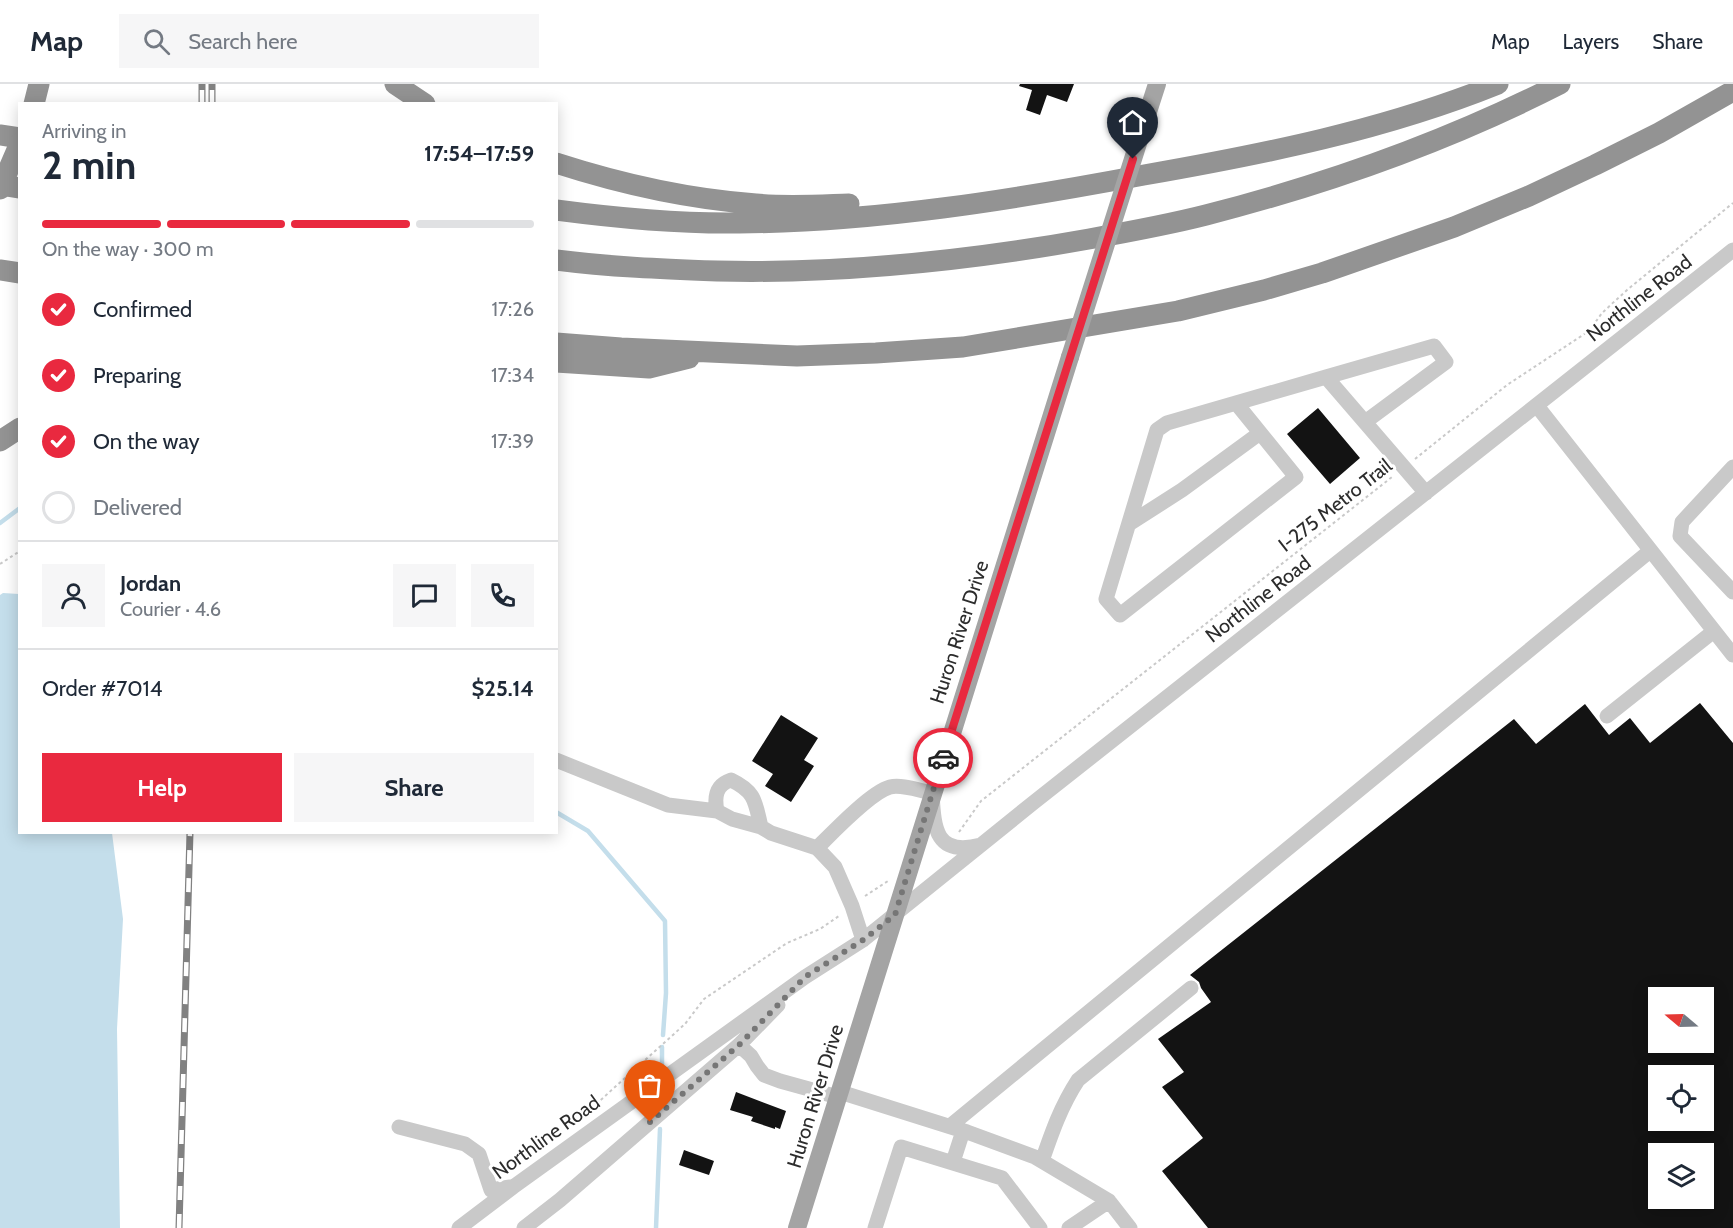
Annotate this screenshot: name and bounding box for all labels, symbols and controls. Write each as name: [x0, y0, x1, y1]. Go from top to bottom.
search box: [119, 14, 539, 68]
text: Map: [30, 24, 83, 58]
icon: search: [140, 25, 173, 58]
text: Search here: [188, 28, 297, 55]
text: Map: [1491, 29, 1530, 54]
text: Layers: [1563, 29, 1619, 54]
text: Share: [1652, 29, 1703, 54]
pin: [1107, 97, 1158, 159]
icon: home: [1116, 106, 1149, 139]
text: Arriving in: [42, 119, 126, 143]
text: 17:54–17:59: [424, 140, 534, 167]
text: 2 min: [42, 141, 136, 189]
text: On the way · 300 m: [42, 237, 214, 261]
street label: Northline Road: [1582, 249, 1696, 347]
icon: check: [42, 293, 75, 326]
text: Confirmed: [93, 296, 192, 323]
text: 17:26: [491, 297, 534, 321]
icon: check: [42, 359, 75, 392]
text: Preparing: [93, 362, 181, 389]
text: 17:34: [491, 363, 534, 387]
icon: check: [42, 425, 75, 458]
text: On the way: [93, 428, 200, 455]
text: 17:39: [491, 429, 534, 453]
street label: I-275 Metro Trail: [1274, 453, 1397, 557]
text: Delivered: [93, 494, 182, 521]
street label: Northline Road: [1201, 550, 1315, 648]
street label: Huron River Drive: [925, 557, 993, 707]
button: person: [42, 564, 105, 627]
button: chat: [393, 564, 456, 627]
button: phone: [471, 564, 534, 627]
text: Jordan: [120, 570, 181, 597]
text: Courier · 4.6: [120, 597, 221, 621]
text: Order #7014: [42, 675, 162, 702]
text: $25.14: [472, 675, 534, 702]
courier: [913, 728, 973, 788]
icon: car: [927, 742, 960, 775]
button: Help: [42, 753, 282, 822]
button: Share: [294, 753, 534, 822]
north arrow: [1648, 987, 1714, 1053]
map controls: [1648, 987, 1714, 1209]
street label: Huron River Drive: [782, 1021, 848, 1171]
pin: [624, 1060, 675, 1122]
button: locate: [1648, 1065, 1714, 1131]
icon: bag: [633, 1069, 666, 1102]
street label: Northline Road: [488, 1090, 604, 1184]
button: layers: [1648, 1143, 1714, 1209]

